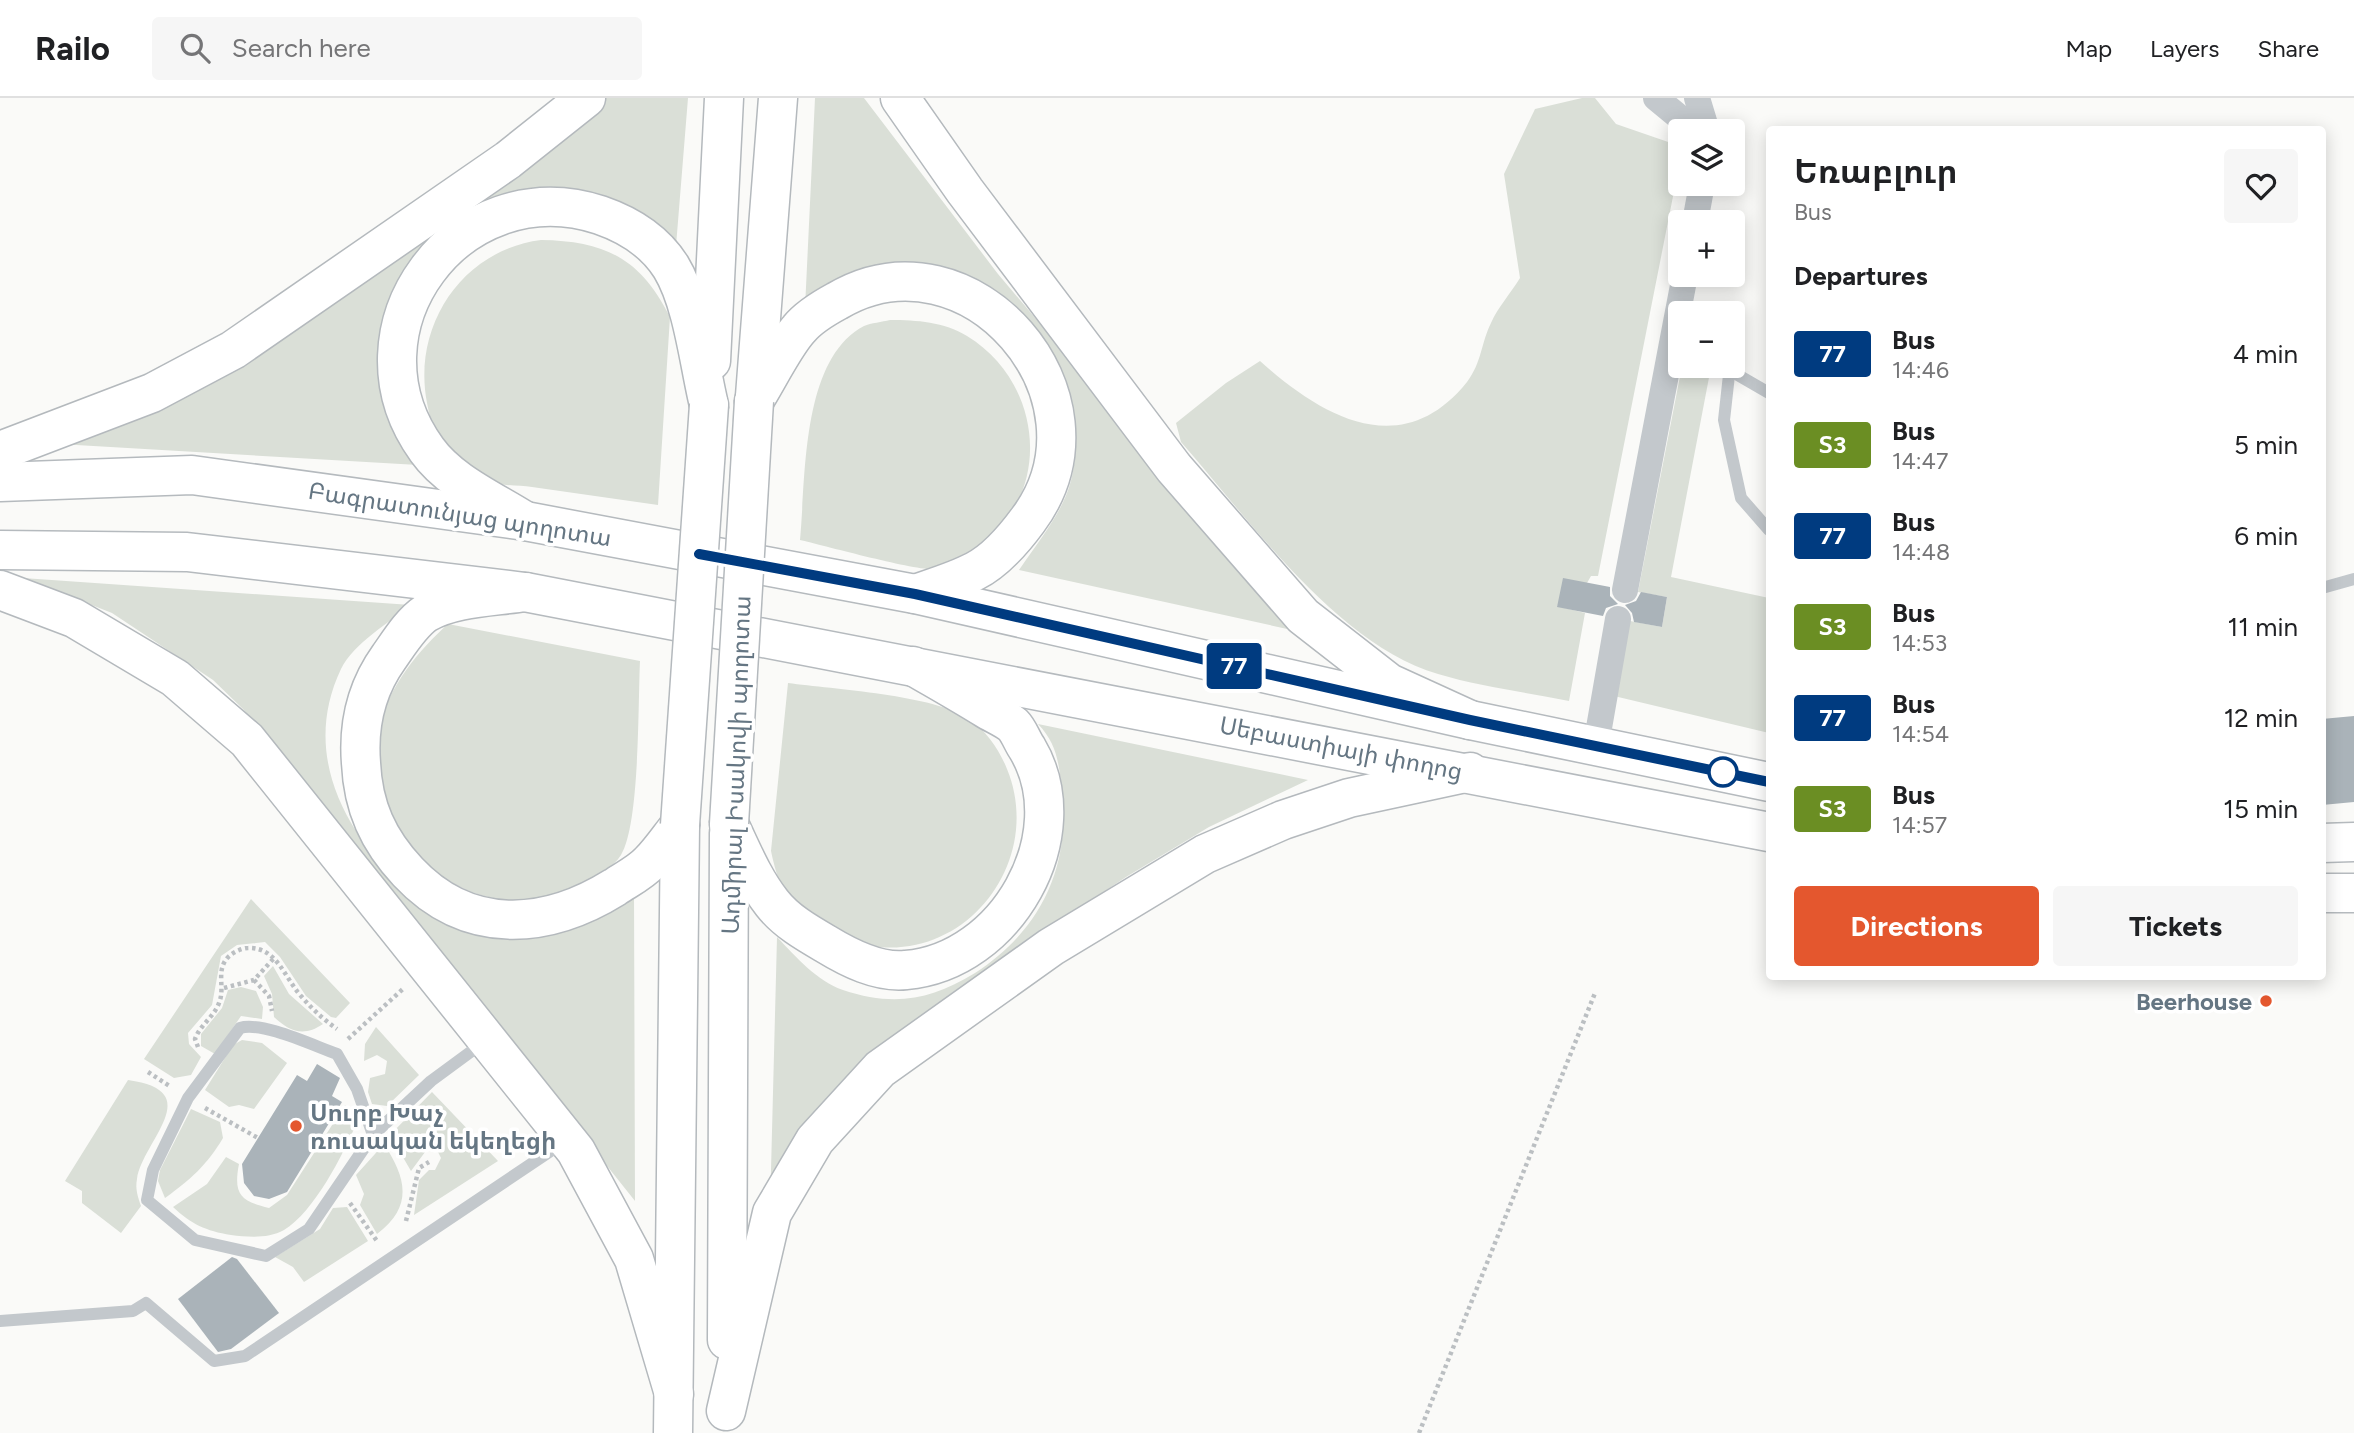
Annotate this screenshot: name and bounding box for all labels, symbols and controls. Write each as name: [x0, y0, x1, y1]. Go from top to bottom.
search box: [152, 17, 642, 80]
text: Railo: [35, 29, 110, 68]
icon: search: [176, 29, 214, 67]
text: Search here: [232, 32, 371, 64]
text: Map: [2065, 34, 2112, 63]
text: Layers: [2150, 34, 2219, 63]
text: Share: [2257, 34, 2319, 63]
map controls: [1668, 119, 1745, 378]
button: layers: [1668, 119, 1745, 196]
button: heart: [2224, 149, 2298, 223]
text: Եռաբլուր: [1794, 152, 1958, 191]
text: Bus: [1794, 198, 1832, 226]
button: +: [1668, 210, 1745, 287]
text: Departures: [1794, 260, 1928, 292]
button: −: [1668, 301, 1745, 378]
text: Bus: [1892, 324, 1935, 356]
text: 4 min: [2233, 338, 2298, 370]
text: 77: [1819, 339, 1846, 368]
text: 14:46: [1892, 356, 1949, 384]
text: Bus: [1892, 415, 1935, 447]
text: 5 min: [2234, 429, 2298, 461]
text: Տ3: [1819, 430, 1846, 459]
text: 14:47: [1892, 447, 1948, 475]
street label: Բագրատունյաց պողոտա: [306, 476, 614, 552]
text: Bus: [1892, 506, 1935, 538]
text: 6 min: [2234, 520, 2298, 552]
text: 77: [1819, 521, 1846, 550]
text: 14:48: [1892, 538, 1950, 566]
street label: Ադմիրալ Իսակովի պողոտա: [716, 595, 756, 935]
text: Bus: [1892, 597, 1935, 629]
text: 11 min: [2227, 611, 2298, 643]
text: Տ3: [1819, 612, 1846, 641]
text: 14:53: [1892, 629, 1947, 657]
line badge: 77: [1202, 643, 1266, 689]
text: 77: [1221, 651, 1247, 680]
text: Bus: [1892, 688, 1935, 720]
text: 12 min: [2224, 702, 2298, 734]
text: 77: [1819, 703, 1846, 732]
street label: Սեբաստիայի փողոց: [1217, 710, 1465, 786]
text: 14:54: [1892, 720, 1949, 748]
unlabelled marker: [1708, 757, 1738, 787]
text: Bus: [1892, 779, 1935, 811]
text: 15 min: [2223, 793, 2298, 825]
text: Տ3: [1819, 794, 1846, 823]
text: 14:57: [1892, 811, 1947, 839]
button: Directions: [1794, 886, 2039, 966]
button: Tickets: [2053, 886, 2298, 966]
place label: Beerhouse: [2136, 987, 2252, 1016]
marker: Beerhouse: [2258, 993, 2274, 1009]
place label: Սուրբ Խաչ ռուսական եկեղեցի: [310, 1098, 556, 1155]
marker: Սուրբ Խաչ ռուսական եկեղեցի: [288, 1118, 304, 1134]

